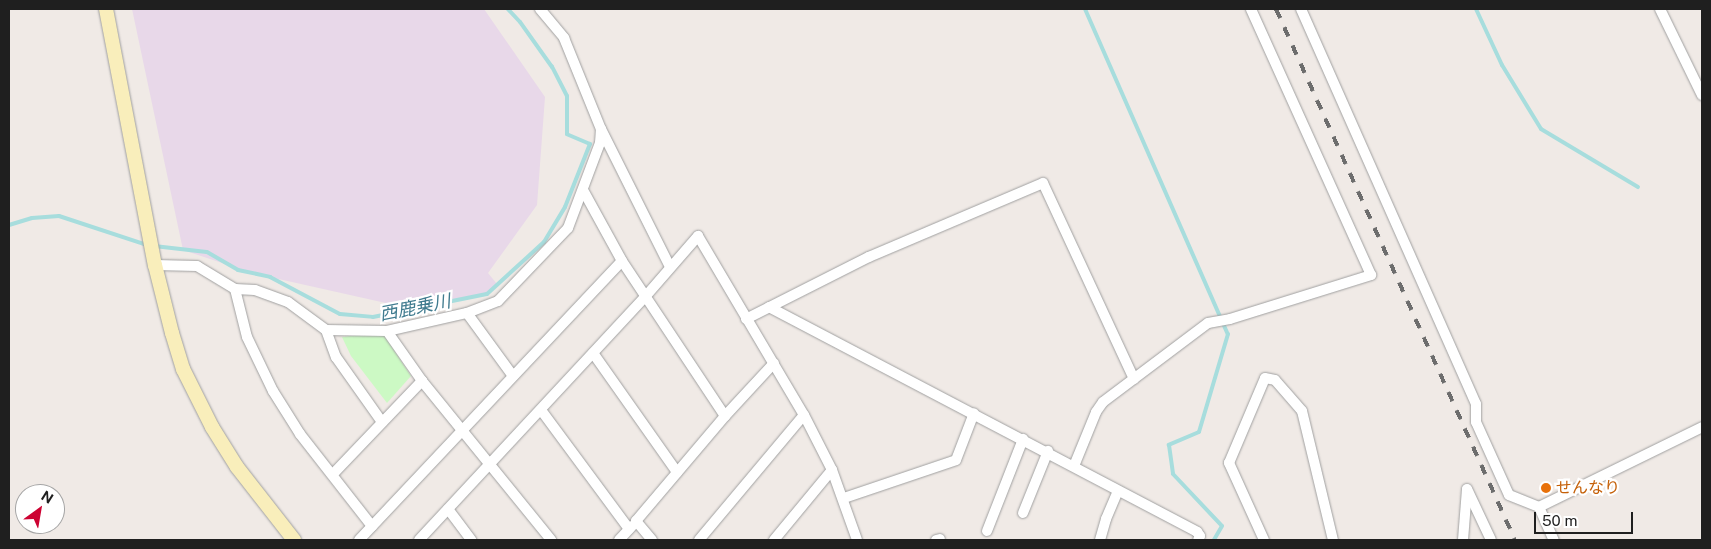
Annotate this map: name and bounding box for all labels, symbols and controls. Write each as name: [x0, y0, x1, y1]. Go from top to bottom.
water label: 西鹿乗川: [378, 291, 452, 325]
place label: せんなり: [1556, 478, 1620, 498]
marker: せんなり: [1540, 482, 1552, 494]
north arrow: [15, 484, 65, 534]
text: N: [39, 487, 56, 507]
scale bar: [1536, 502, 1635, 534]
text: 50 m: [1542, 512, 1577, 529]

